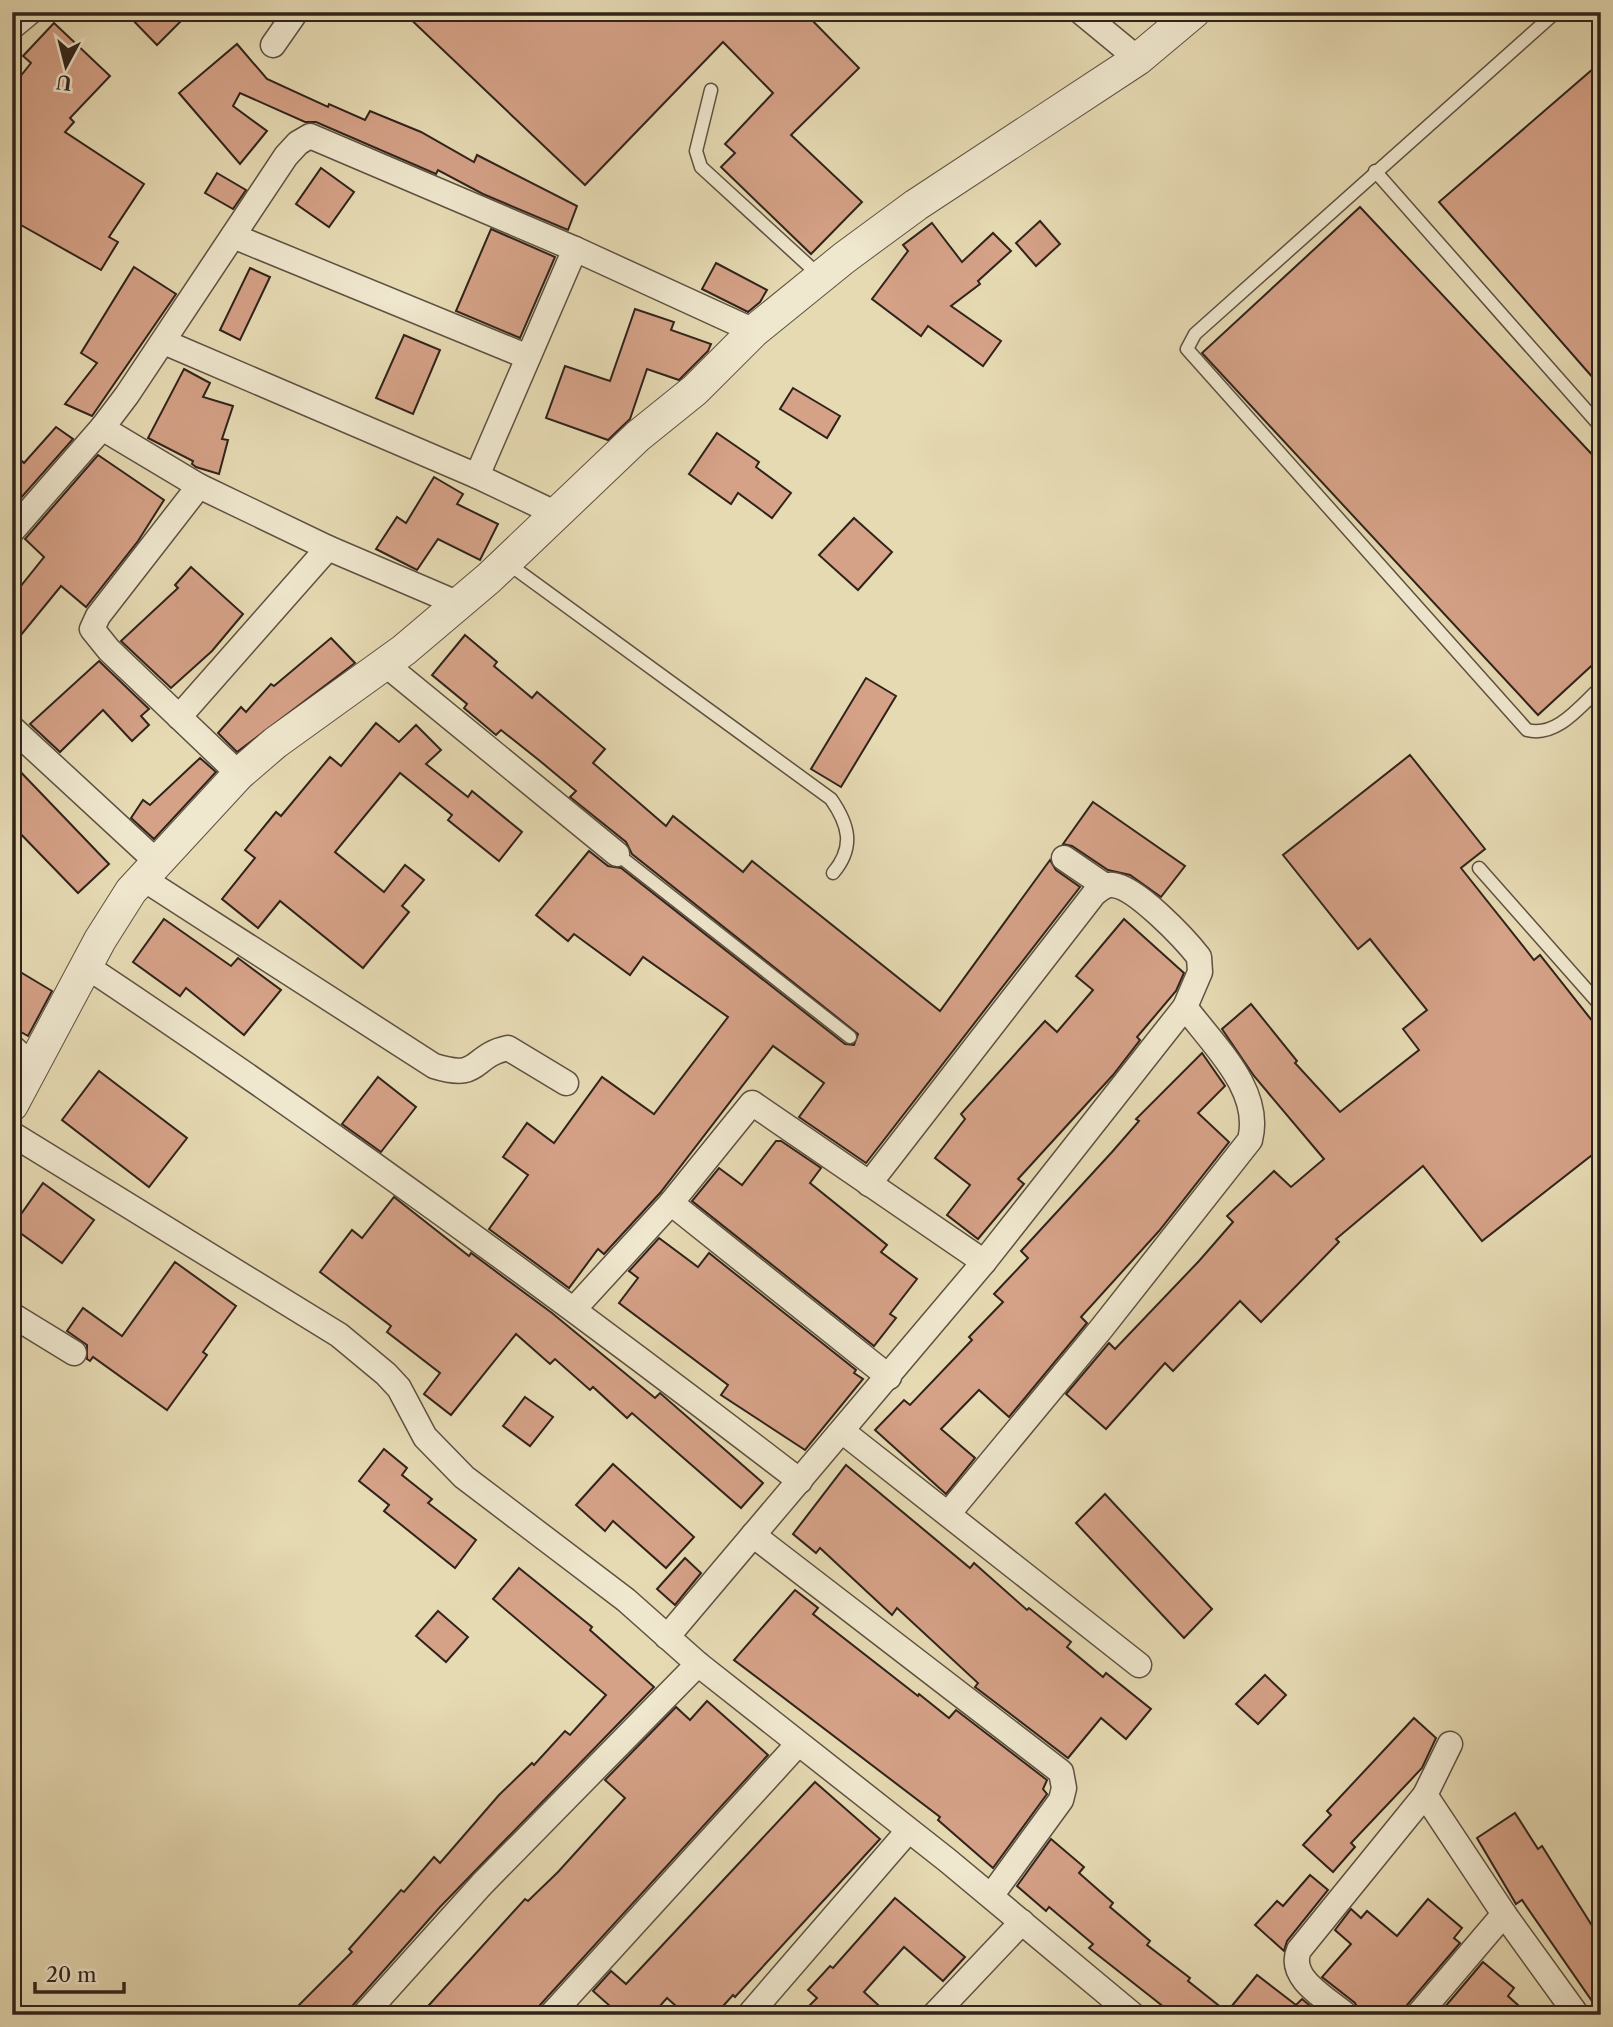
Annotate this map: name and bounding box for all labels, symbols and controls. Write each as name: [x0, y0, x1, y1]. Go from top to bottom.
north arrow: [32, 32, 102, 102]
text: U: [54, 70, 73, 95]
scale bar: [35, 1950, 124, 1994]
text: 20 m: [46, 1962, 97, 1987]

